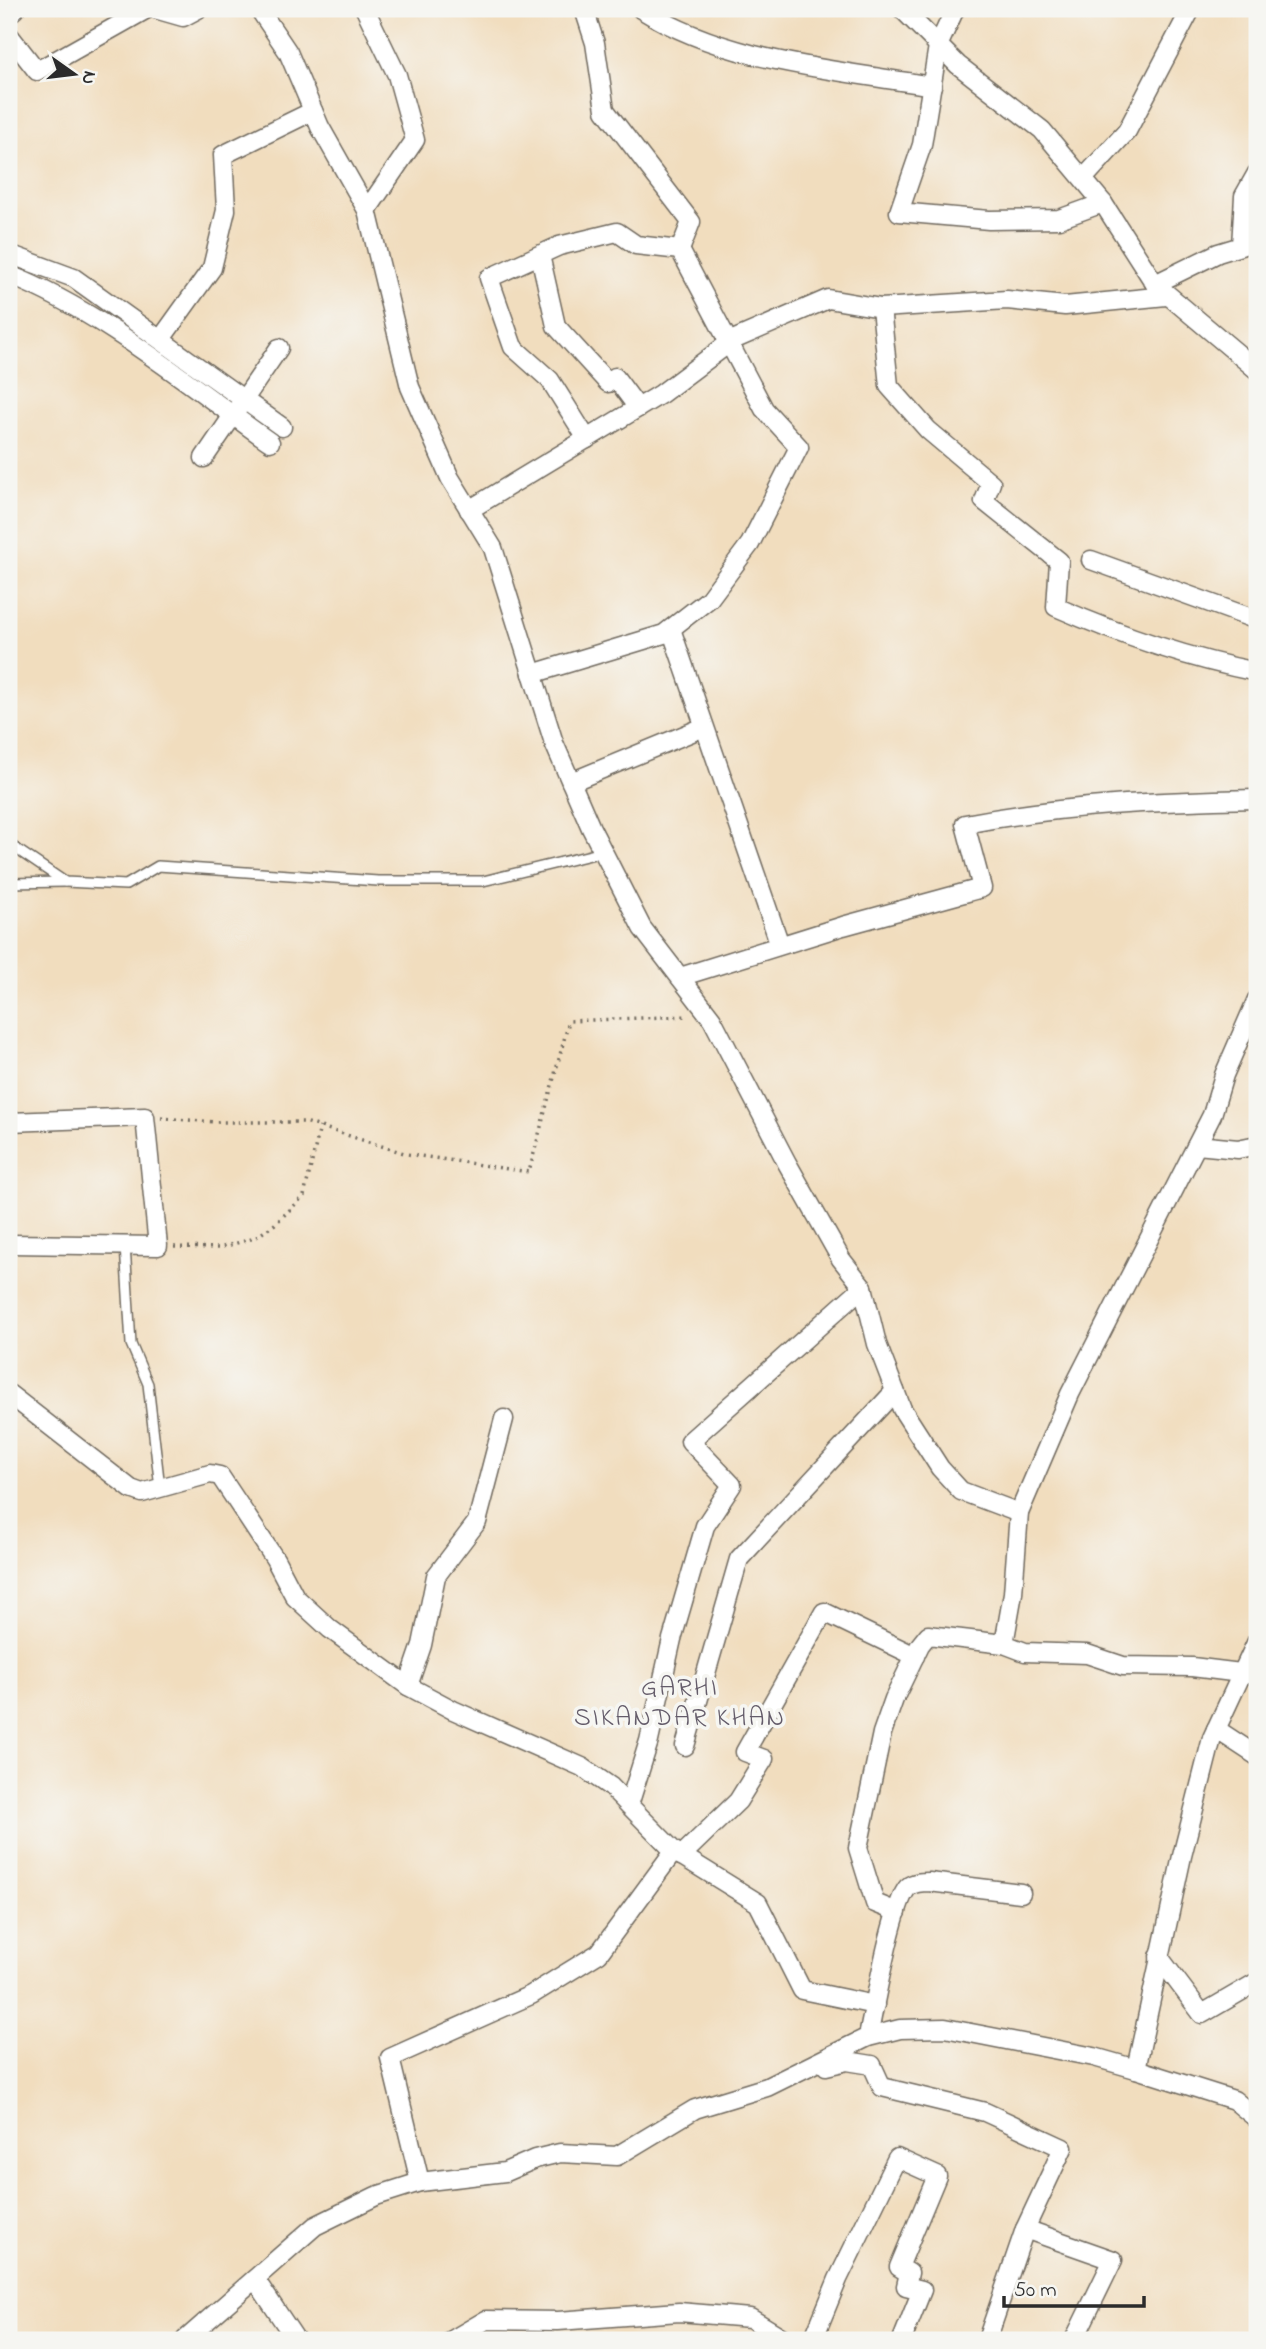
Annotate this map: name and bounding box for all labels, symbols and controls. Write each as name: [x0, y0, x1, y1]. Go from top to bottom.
north arrow: [38, 38, 108, 108]
text: N: [73, 68, 103, 87]
district label: GARHI SIKANDAR KHAN: [574, 1670, 786, 1738]
scale bar: [1004, 2265, 1144, 2309]
text: 50 m: [1014, 2276, 1057, 2306]

